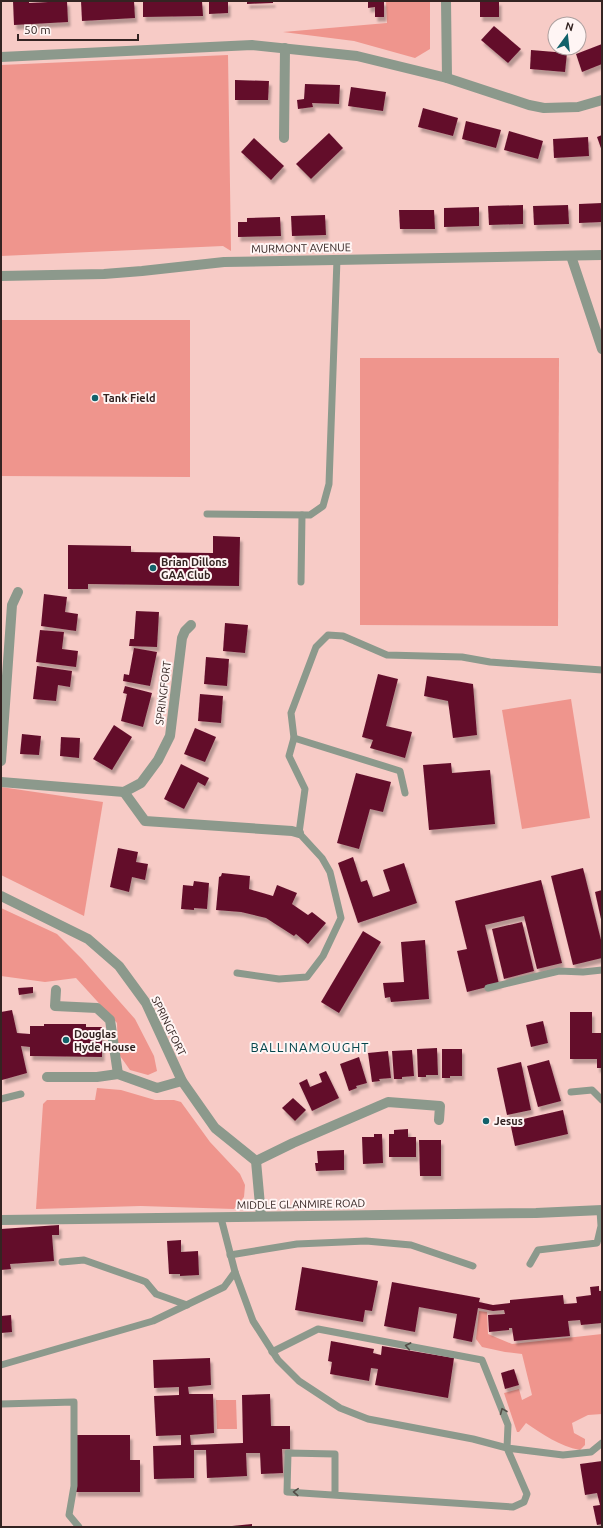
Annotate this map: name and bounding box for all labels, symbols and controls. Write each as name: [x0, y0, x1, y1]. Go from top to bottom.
scale bar: [18, 16, 138, 42]
north arrow: [547, 16, 587, 56]
text: N: [564, 19, 575, 33]
text: 50 m: [24, 23, 51, 36]
street label: MURMONT AVENUE: [251, 241, 351, 255]
place label: Tank Field: [103, 392, 156, 404]
marker: Tank Field: [90, 393, 100, 403]
place label: Brian Dillons GAA Club: [161, 556, 227, 581]
marker: Brian Dillons GAA Club: [148, 563, 158, 573]
street label: SPRINGFORT: [153, 660, 173, 726]
street label: SPRINGFORT: [149, 994, 189, 1058]
place label: Douglas Hyde House: [74, 1028, 136, 1053]
marker: Douglas Hyde House: [61, 1035, 71, 1045]
district label: BALLINAMOUGHT: [250, 1040, 370, 1054]
place label: Jesus: [494, 1115, 523, 1127]
marker: Jesus: [481, 1116, 491, 1126]
street label: MIDDLE GLANMIRE ROAD: [237, 1197, 366, 1211]
one-way arrow: [405, 1342, 411, 1350]
one-way arrow: [499, 1407, 507, 1414]
one-way arrow: [293, 1488, 299, 1497]

